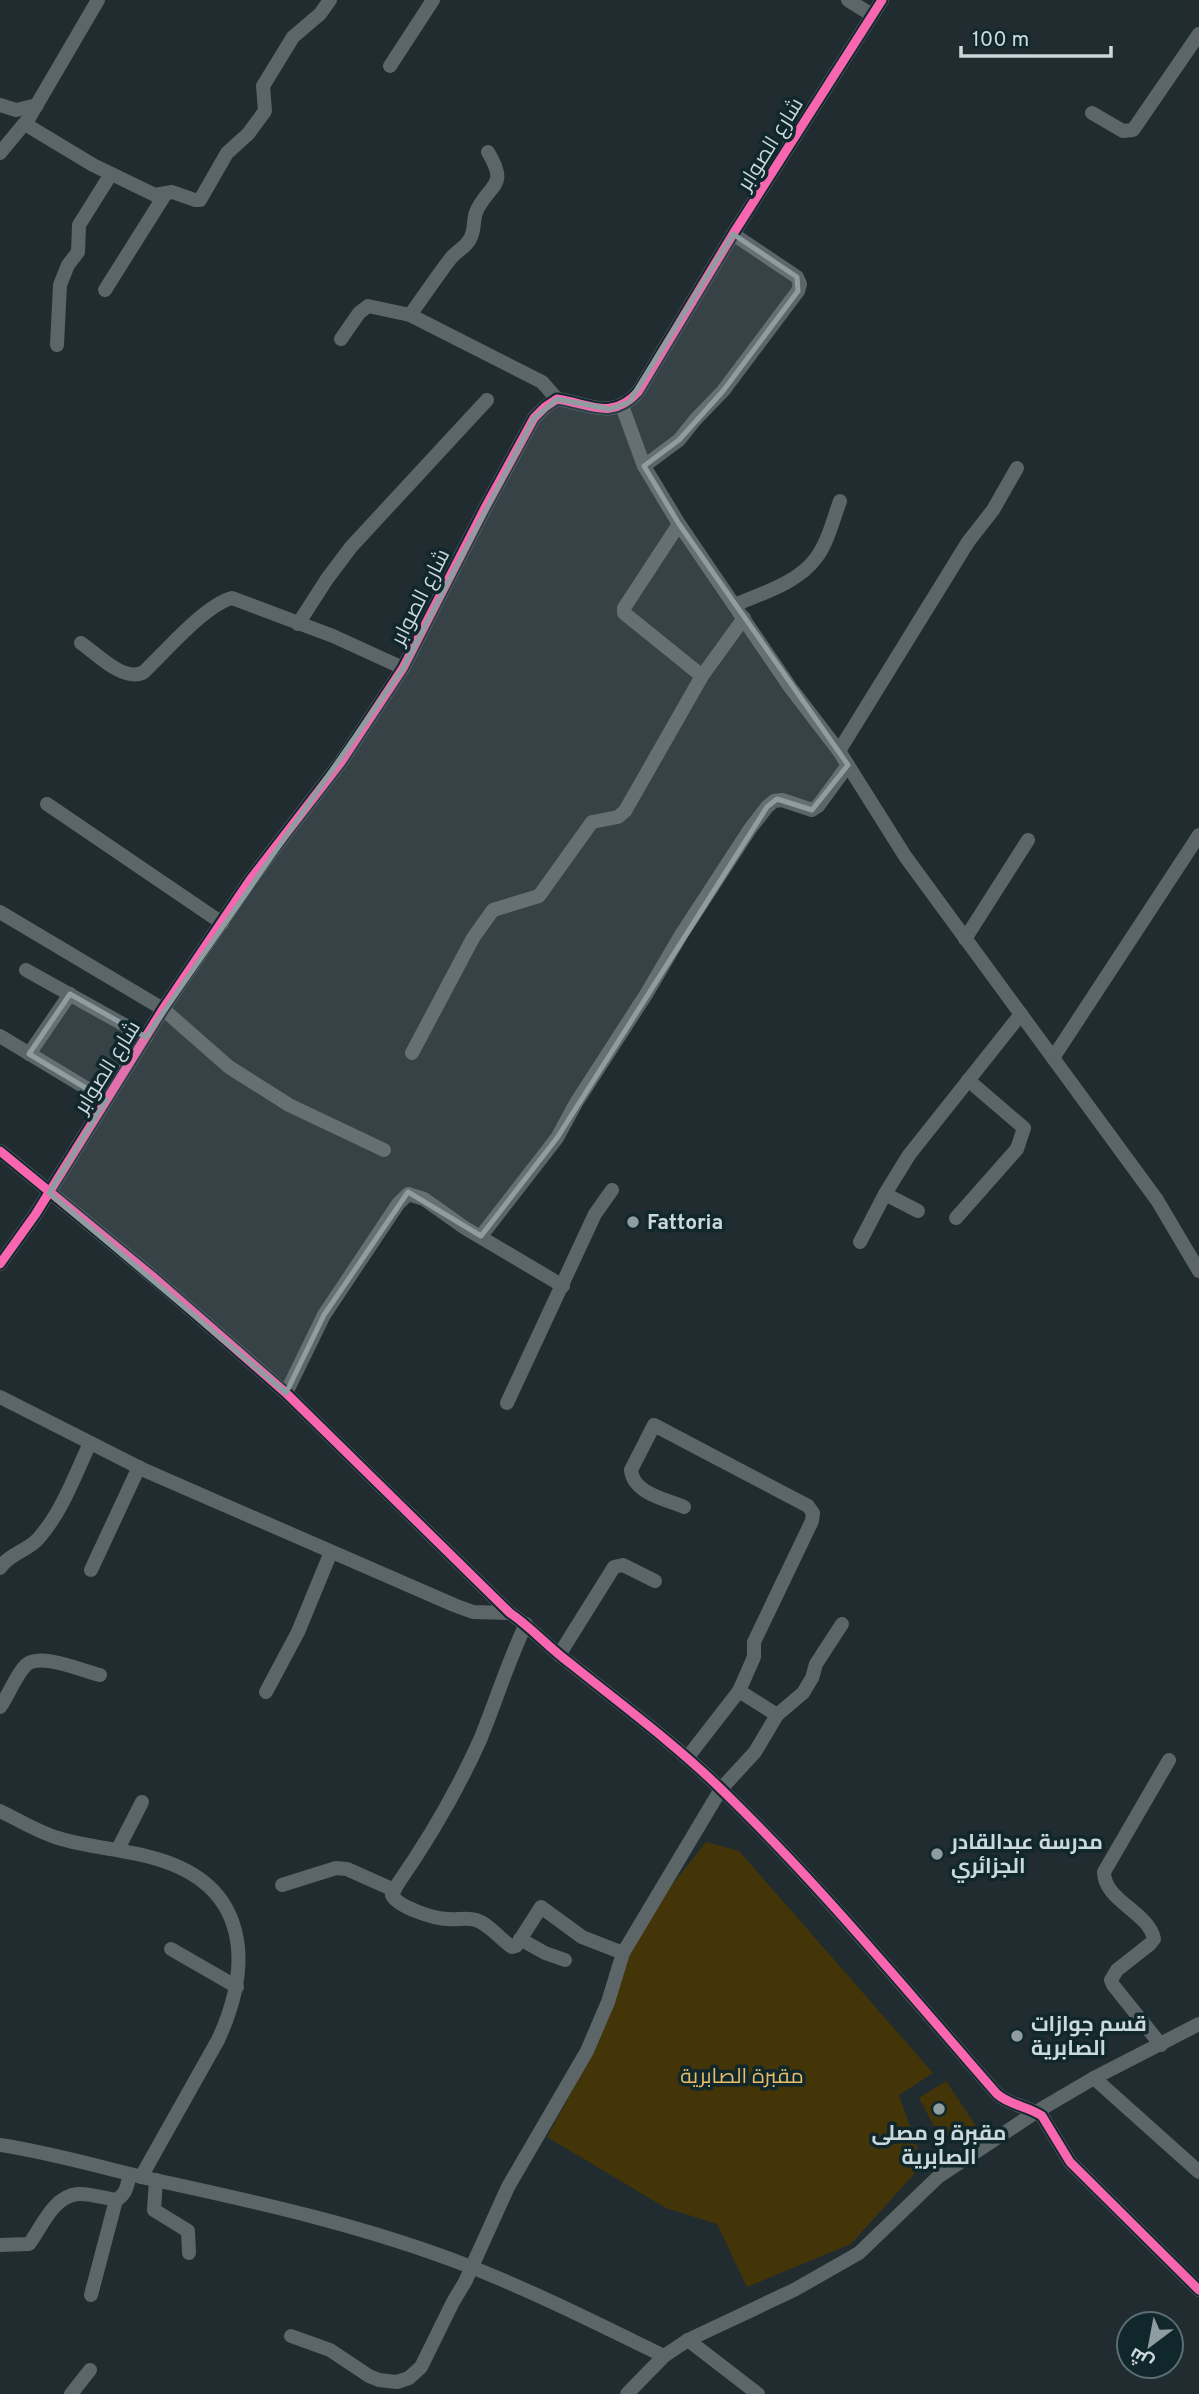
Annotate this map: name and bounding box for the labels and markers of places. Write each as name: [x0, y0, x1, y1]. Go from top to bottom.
place label: Fattoria: [647, 1210, 723, 1237]
marker: Fattoria: [625, 1214, 641, 1230]
place label: مدرسة عبدالقادر الجزائري: [950, 1830, 1103, 1883]
marker: مدرسة عبدالقادر الجزائري: [929, 1846, 945, 1862]
place label: قسم جوازات الصابرية: [1031, 2012, 1147, 2063]
marker: قسم جوازات الصابرية: [1009, 2028, 1025, 2044]
marker: مقبرة و مصلى الصابرية: [931, 2101, 947, 2117]
place label: مقبرة و مصلى الصابرية: [871, 2121, 1007, 2172]

